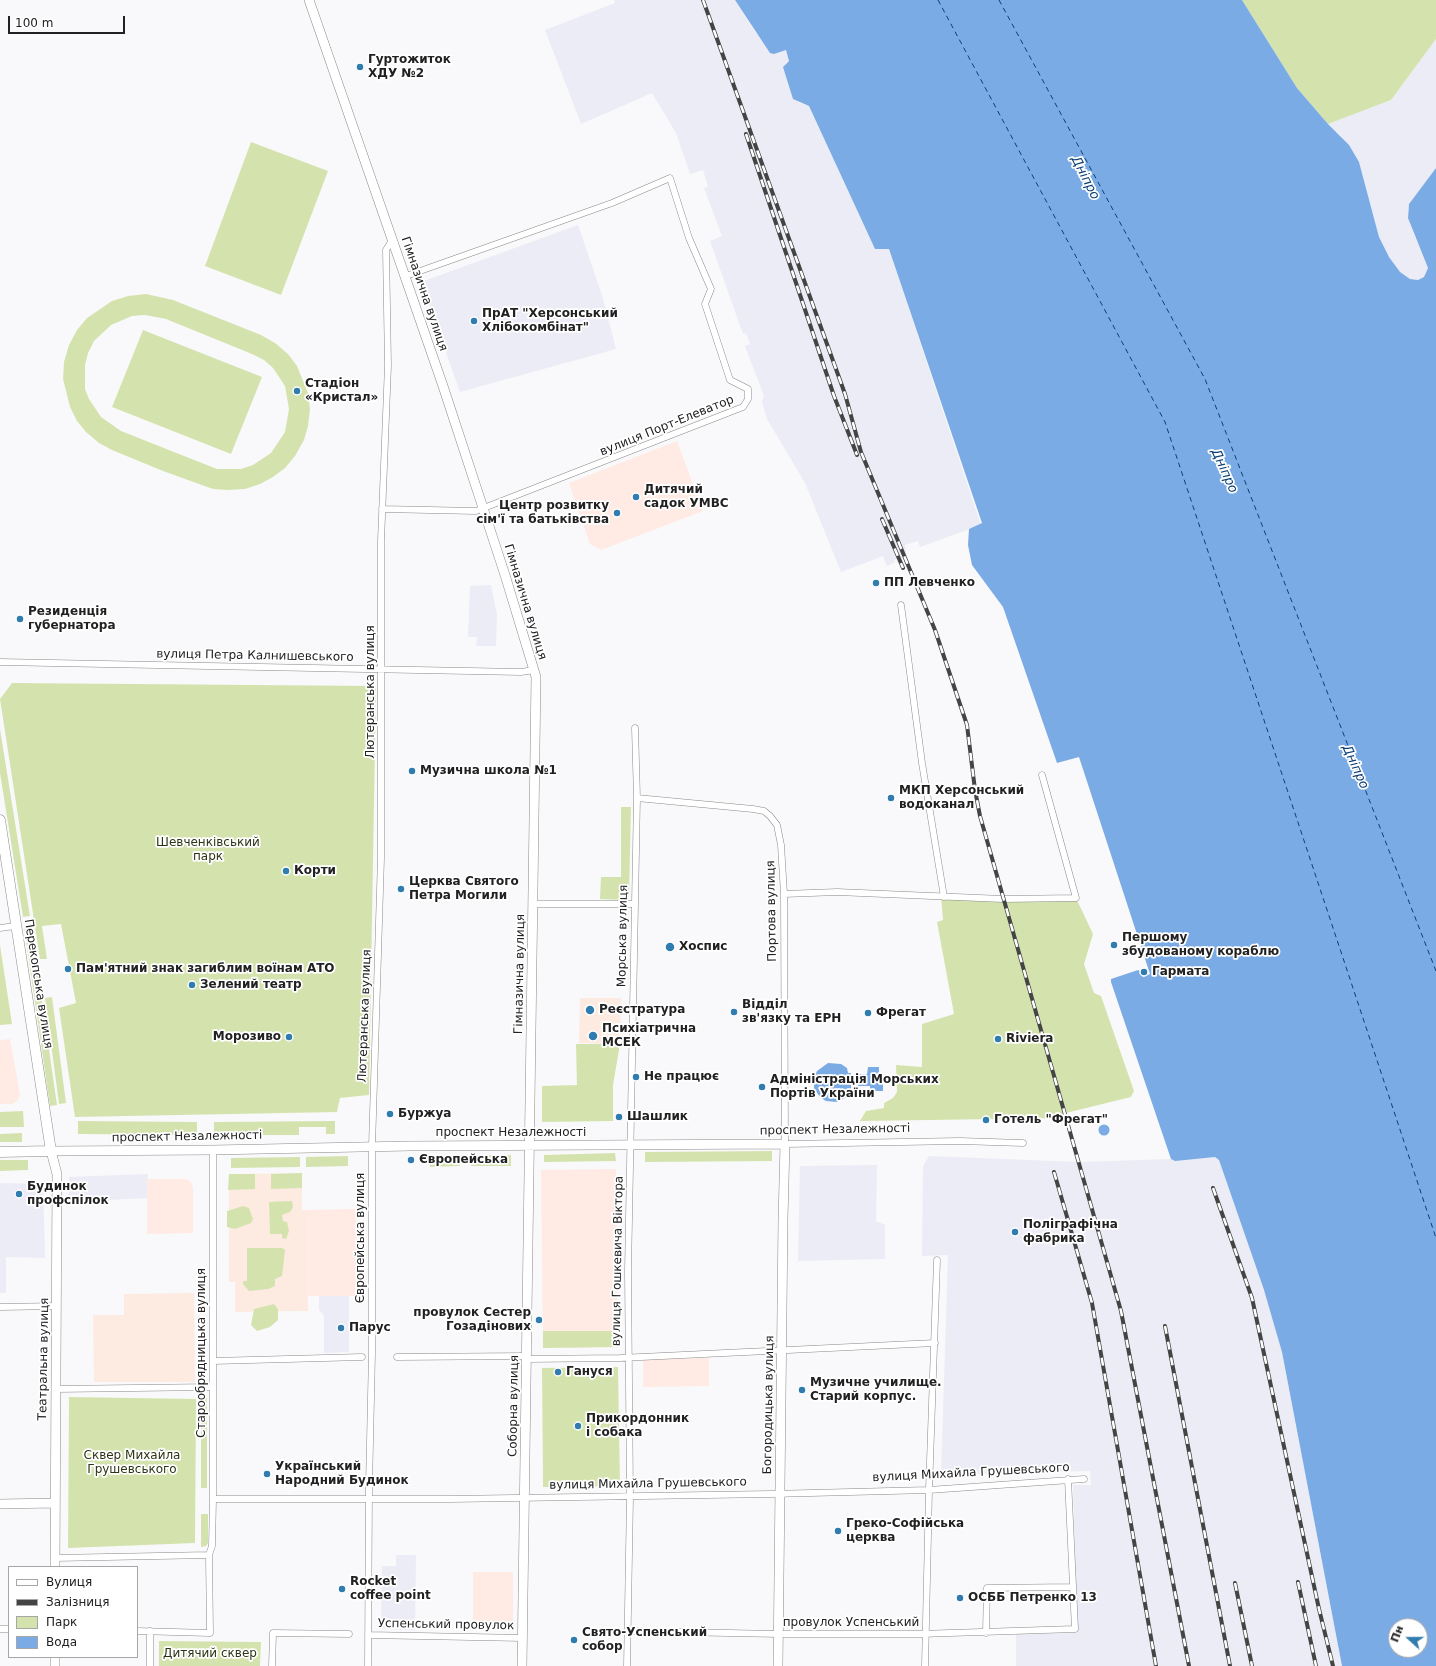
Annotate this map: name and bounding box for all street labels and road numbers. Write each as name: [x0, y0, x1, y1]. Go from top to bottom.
street label: Гімназична вулиця: [398, 235, 450, 353]
street label: вулиця Порт-Елеватор: [598, 393, 736, 459]
street label: Гімназична вулиця: [501, 542, 549, 662]
street label: Лютеранська вулиця: [364, 625, 378, 759]
street label: вулиця Петра Калнишевського: [156, 647, 354, 665]
street label: Портова вулиця: [764, 860, 780, 962]
street label: Морська вулиця: [615, 885, 631, 987]
street label: Гімназична вулиця: [512, 914, 528, 1034]
street label: Перекопська вулиця: [21, 918, 55, 1050]
street label: Лютеранська вулиця: [355, 949, 375, 1083]
street label: проспект Незалежності: [759, 1121, 911, 1139]
street label: проспект Незалежності: [436, 1126, 586, 1140]
street label: проспект Незалежності: [111, 1128, 263, 1146]
street label: Європейська вулиця: [354, 1173, 368, 1303]
street label: вулиця Гошкевича Віктора: [609, 1176, 627, 1346]
street label: Старообрядницька вулиця: [195, 1268, 209, 1438]
street label: Театральна вулиця: [36, 1297, 52, 1421]
street label: Богородицька вулиця: [761, 1335, 777, 1475]
street label: Соборна вулиця: [506, 1355, 522, 1457]
street label: вулиця Михайла Грушевського: [872, 1461, 1070, 1485]
street label: вулиця Михайла Грушевського: [549, 1475, 747, 1493]
street label: провулок Успенський: [783, 1616, 919, 1630]
street label: Успенський провулок: [378, 1617, 514, 1633]

